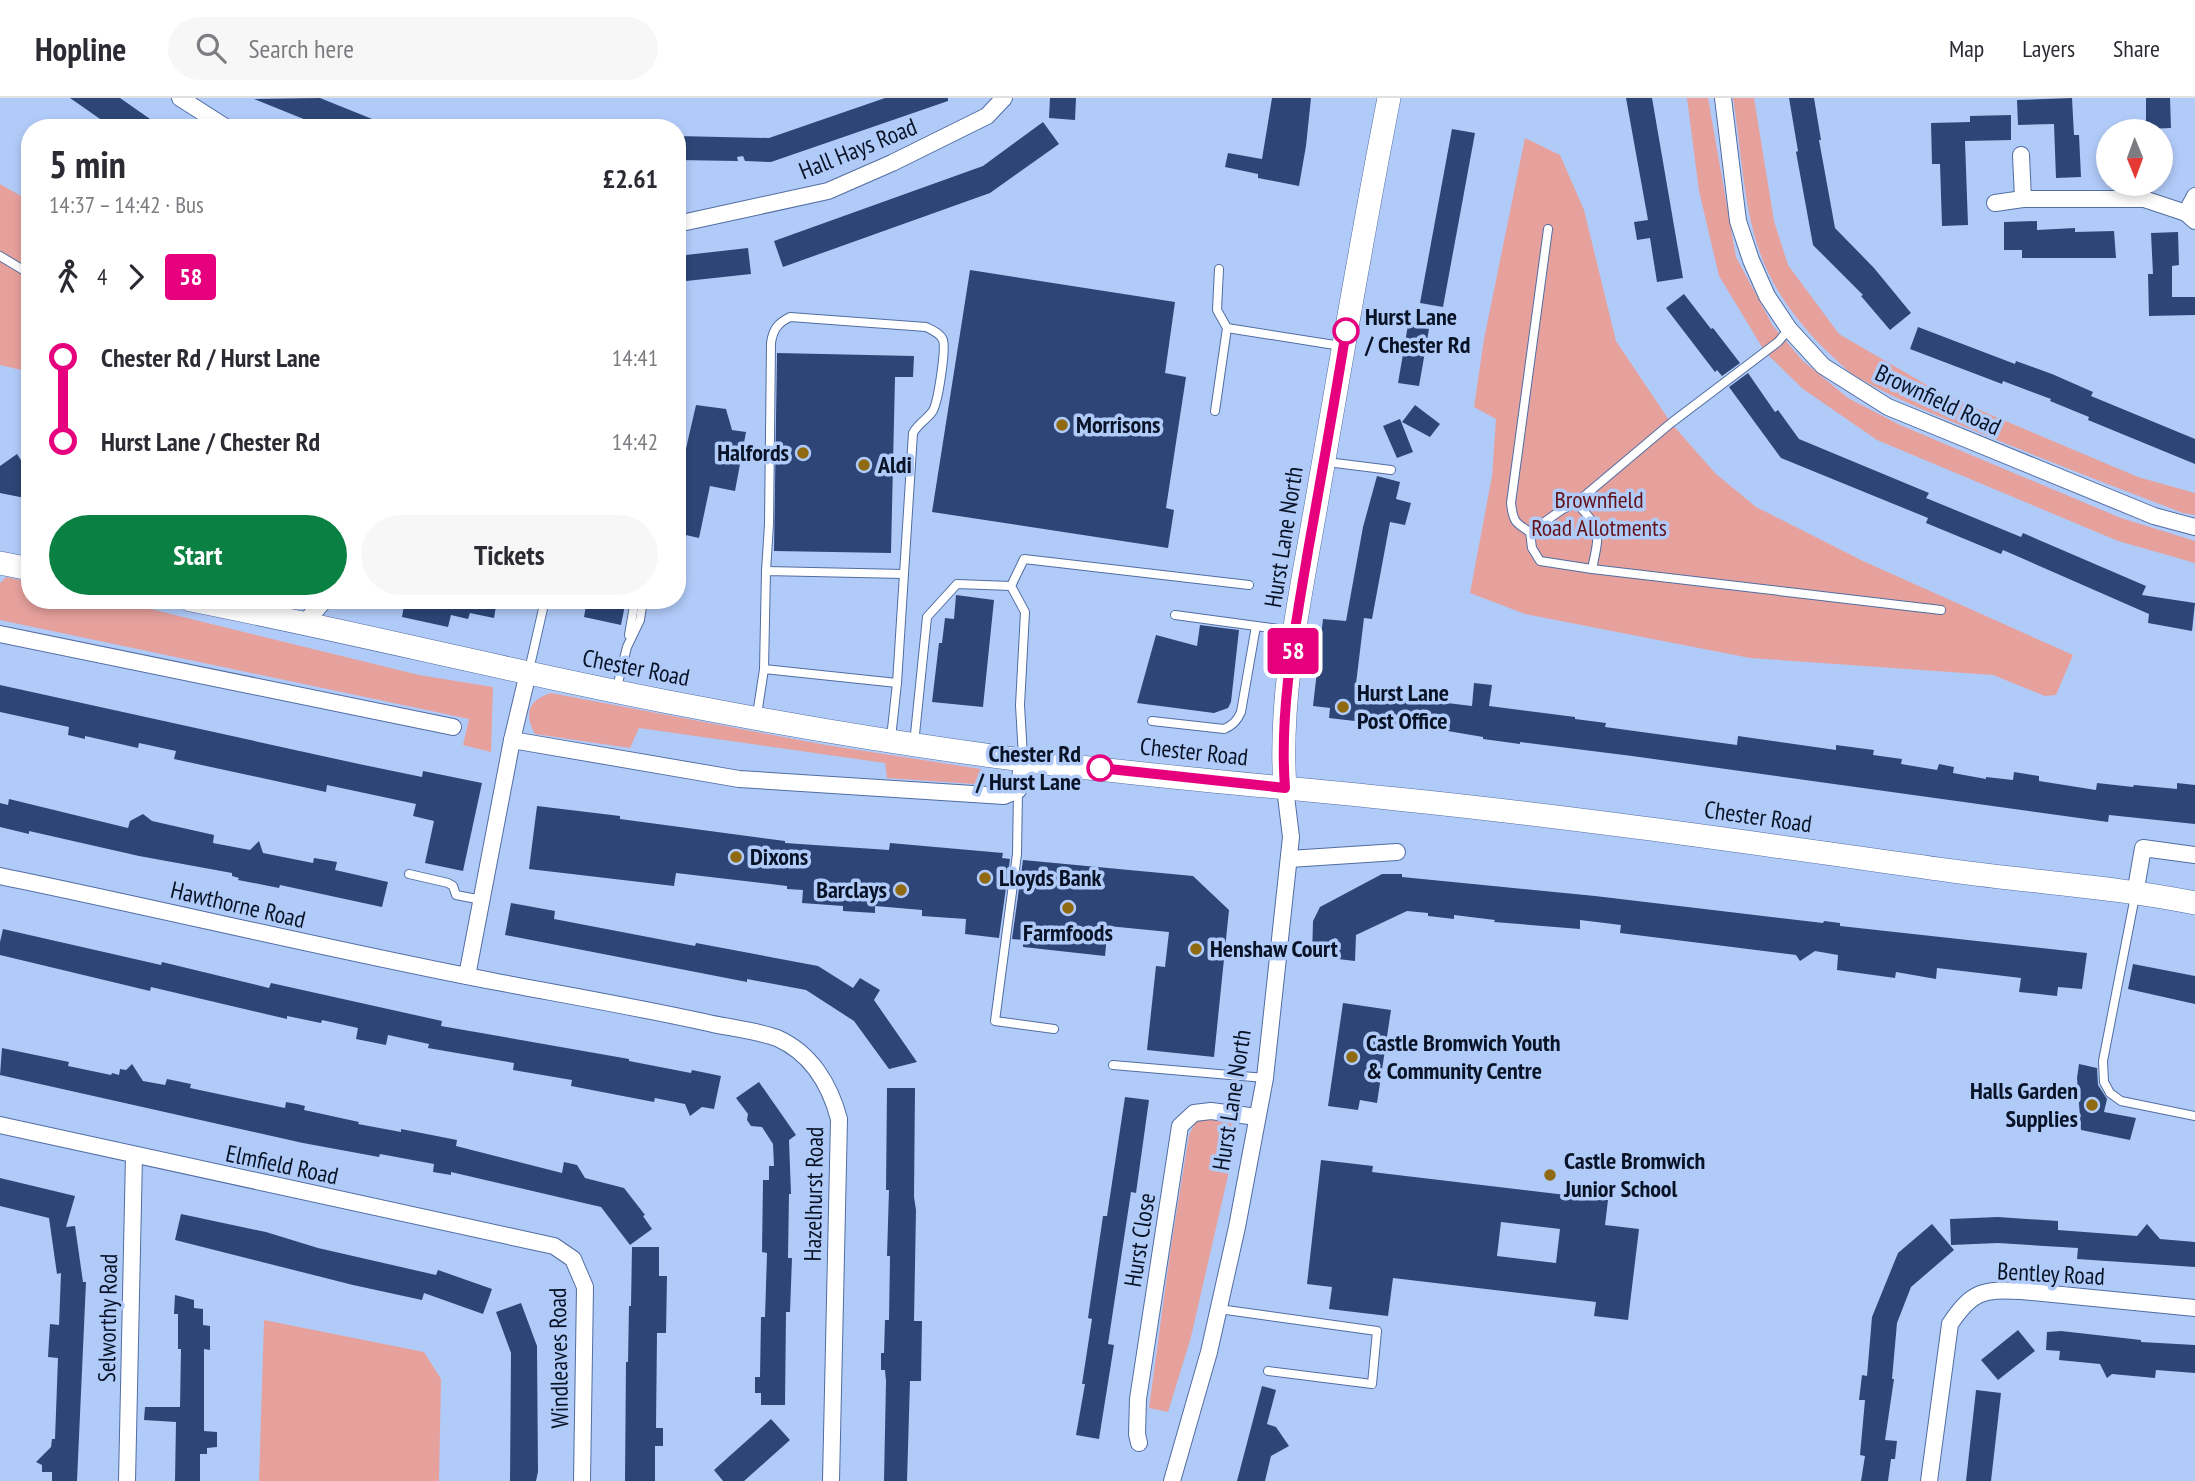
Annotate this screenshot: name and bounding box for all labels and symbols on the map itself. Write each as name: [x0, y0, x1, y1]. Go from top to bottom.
street label: Hall Hays Road: [794, 111, 921, 186]
north arrow: [2096, 119, 2174, 196]
place label: Hurst Lane / Chester Rd: [1364, 301, 1470, 360]
marker: Hurst Lane / Chester Rd: [1333, 318, 1359, 344]
street label: Brownfield Road: [1870, 357, 2006, 442]
place label: Morrisons: [1076, 409, 1160, 440]
marker: Morrisons: [1054, 417, 1070, 433]
place label: Halfords: [717, 437, 789, 468]
marker: Halfords: [795, 445, 811, 461]
place label: Aldi: [877, 449, 912, 480]
marker: Aldi: [856, 457, 872, 473]
street label: Hurst Lane North: [1257, 464, 1310, 609]
park label: Brownfield Road Allotments: [1531, 484, 1667, 543]
line badge: 58: [1262, 628, 1324, 674]
street label: Chester Road: [580, 642, 692, 693]
place label: Hurst Lane Post Office: [1357, 677, 1449, 736]
marker: Hurst Lane Post Office: [1335, 699, 1351, 715]
street label: Chester Road: [1138, 730, 1250, 773]
place label: Chester Rd / Hurst Lane: [975, 738, 1081, 797]
marker: Chester Rd / Hurst Lane: [1087, 755, 1113, 781]
street label: Chester Road: [1702, 794, 1814, 839]
place label: Dixons: [750, 841, 808, 872]
marker: Dixons: [728, 849, 744, 865]
place label: Lloyds Bank: [999, 862, 1101, 893]
marker: Lloyds Bank: [977, 870, 993, 886]
street label: Hawthorne Road: [168, 874, 308, 935]
place label: Barclays: [816, 874, 887, 905]
marker: Barclays: [893, 882, 909, 898]
marker: Farmfoods: [1060, 900, 1076, 916]
place label: Farmfoods: [1023, 917, 1113, 948]
place label: Henshaw Court: [1210, 933, 1338, 964]
marker: Henshaw Court: [1188, 941, 1204, 957]
street label: Hurst Lane North: [1205, 1027, 1258, 1172]
place label: Castle Bromwich Youth & Community Centre: [1366, 1027, 1561, 1086]
marker: Castle Bromwich Youth & Community Centre: [1344, 1049, 1360, 1065]
place label: Halls Garden Supplies: [1970, 1075, 2078, 1134]
marker: Halls Garden Supplies: [2084, 1097, 2100, 1113]
street label: Hazelhurst Road: [797, 1126, 830, 1262]
street label: Elmfield Road: [223, 1138, 341, 1192]
place label: Castle Bromwich Junior School: [1563, 1145, 1705, 1204]
marker: Castle Bromwich Junior School: [1542, 1167, 1558, 1183]
street label: Hurst Close: [1117, 1191, 1162, 1289]
street label: Selworthy Road: [91, 1253, 124, 1383]
street label: Bentley Road: [1996, 1255, 2106, 1292]
street label: Windleaves Road: [542, 1287, 575, 1429]

